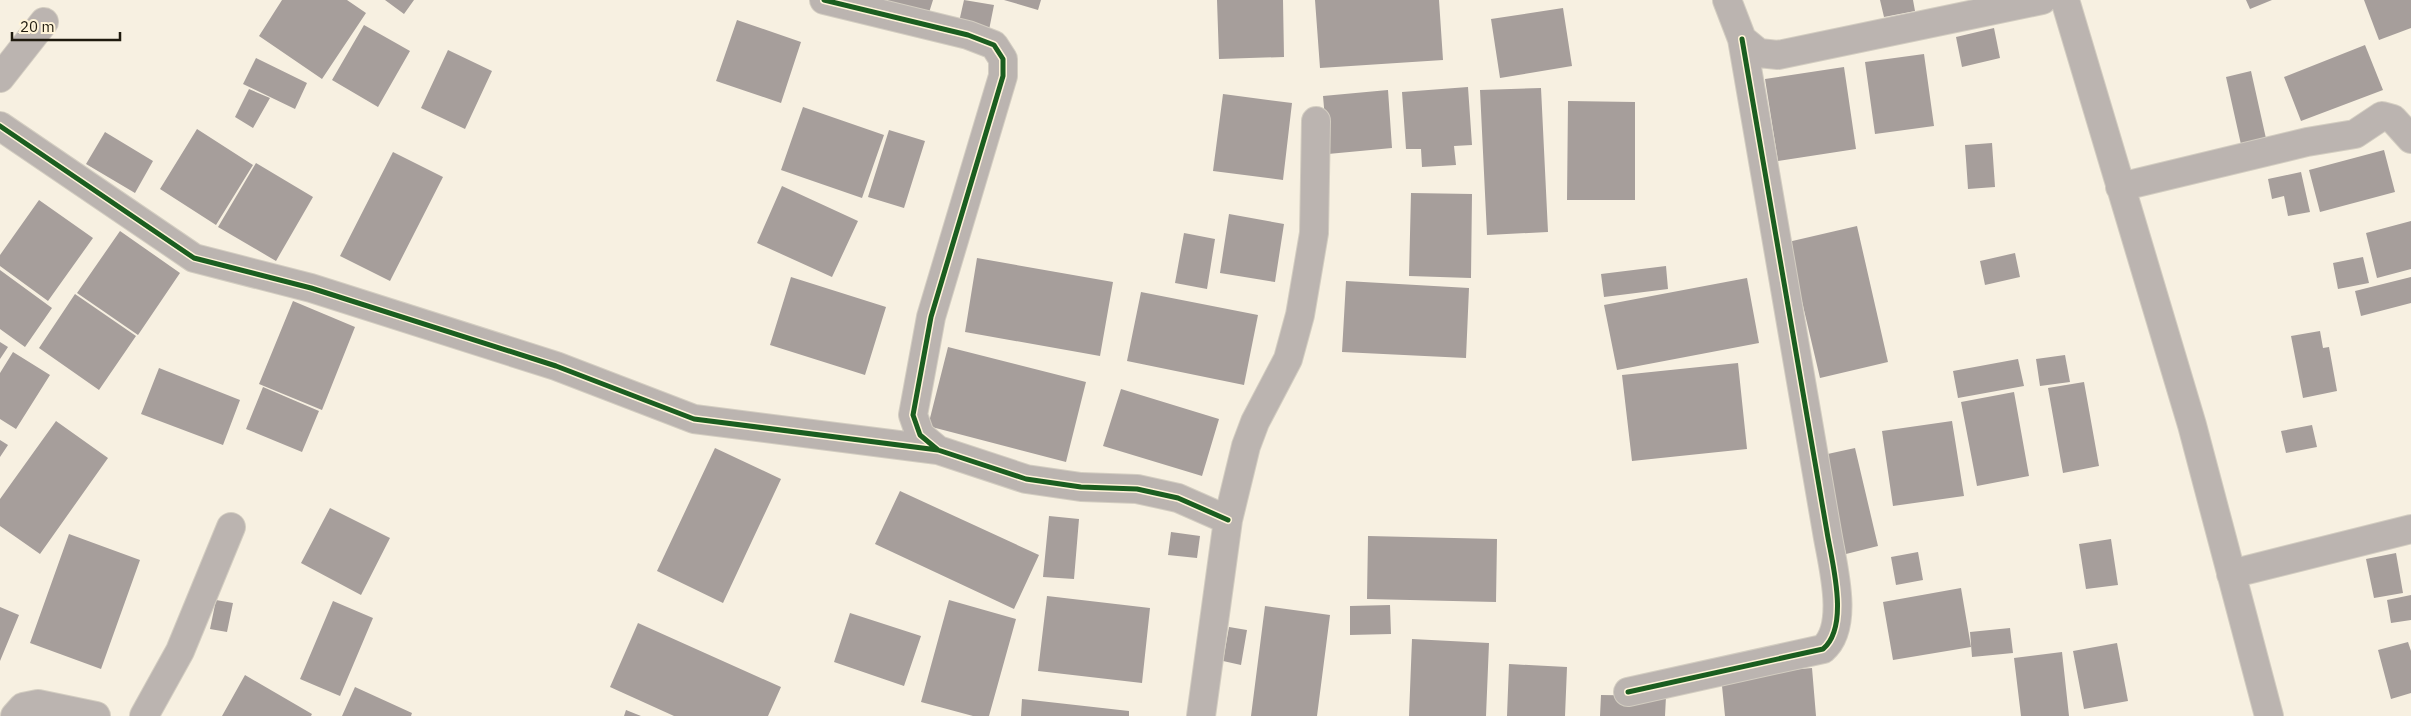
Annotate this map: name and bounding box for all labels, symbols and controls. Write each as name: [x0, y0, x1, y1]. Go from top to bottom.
scale bar: [12, 10, 120, 42]
text: 20 m: [20, 17, 55, 36]

